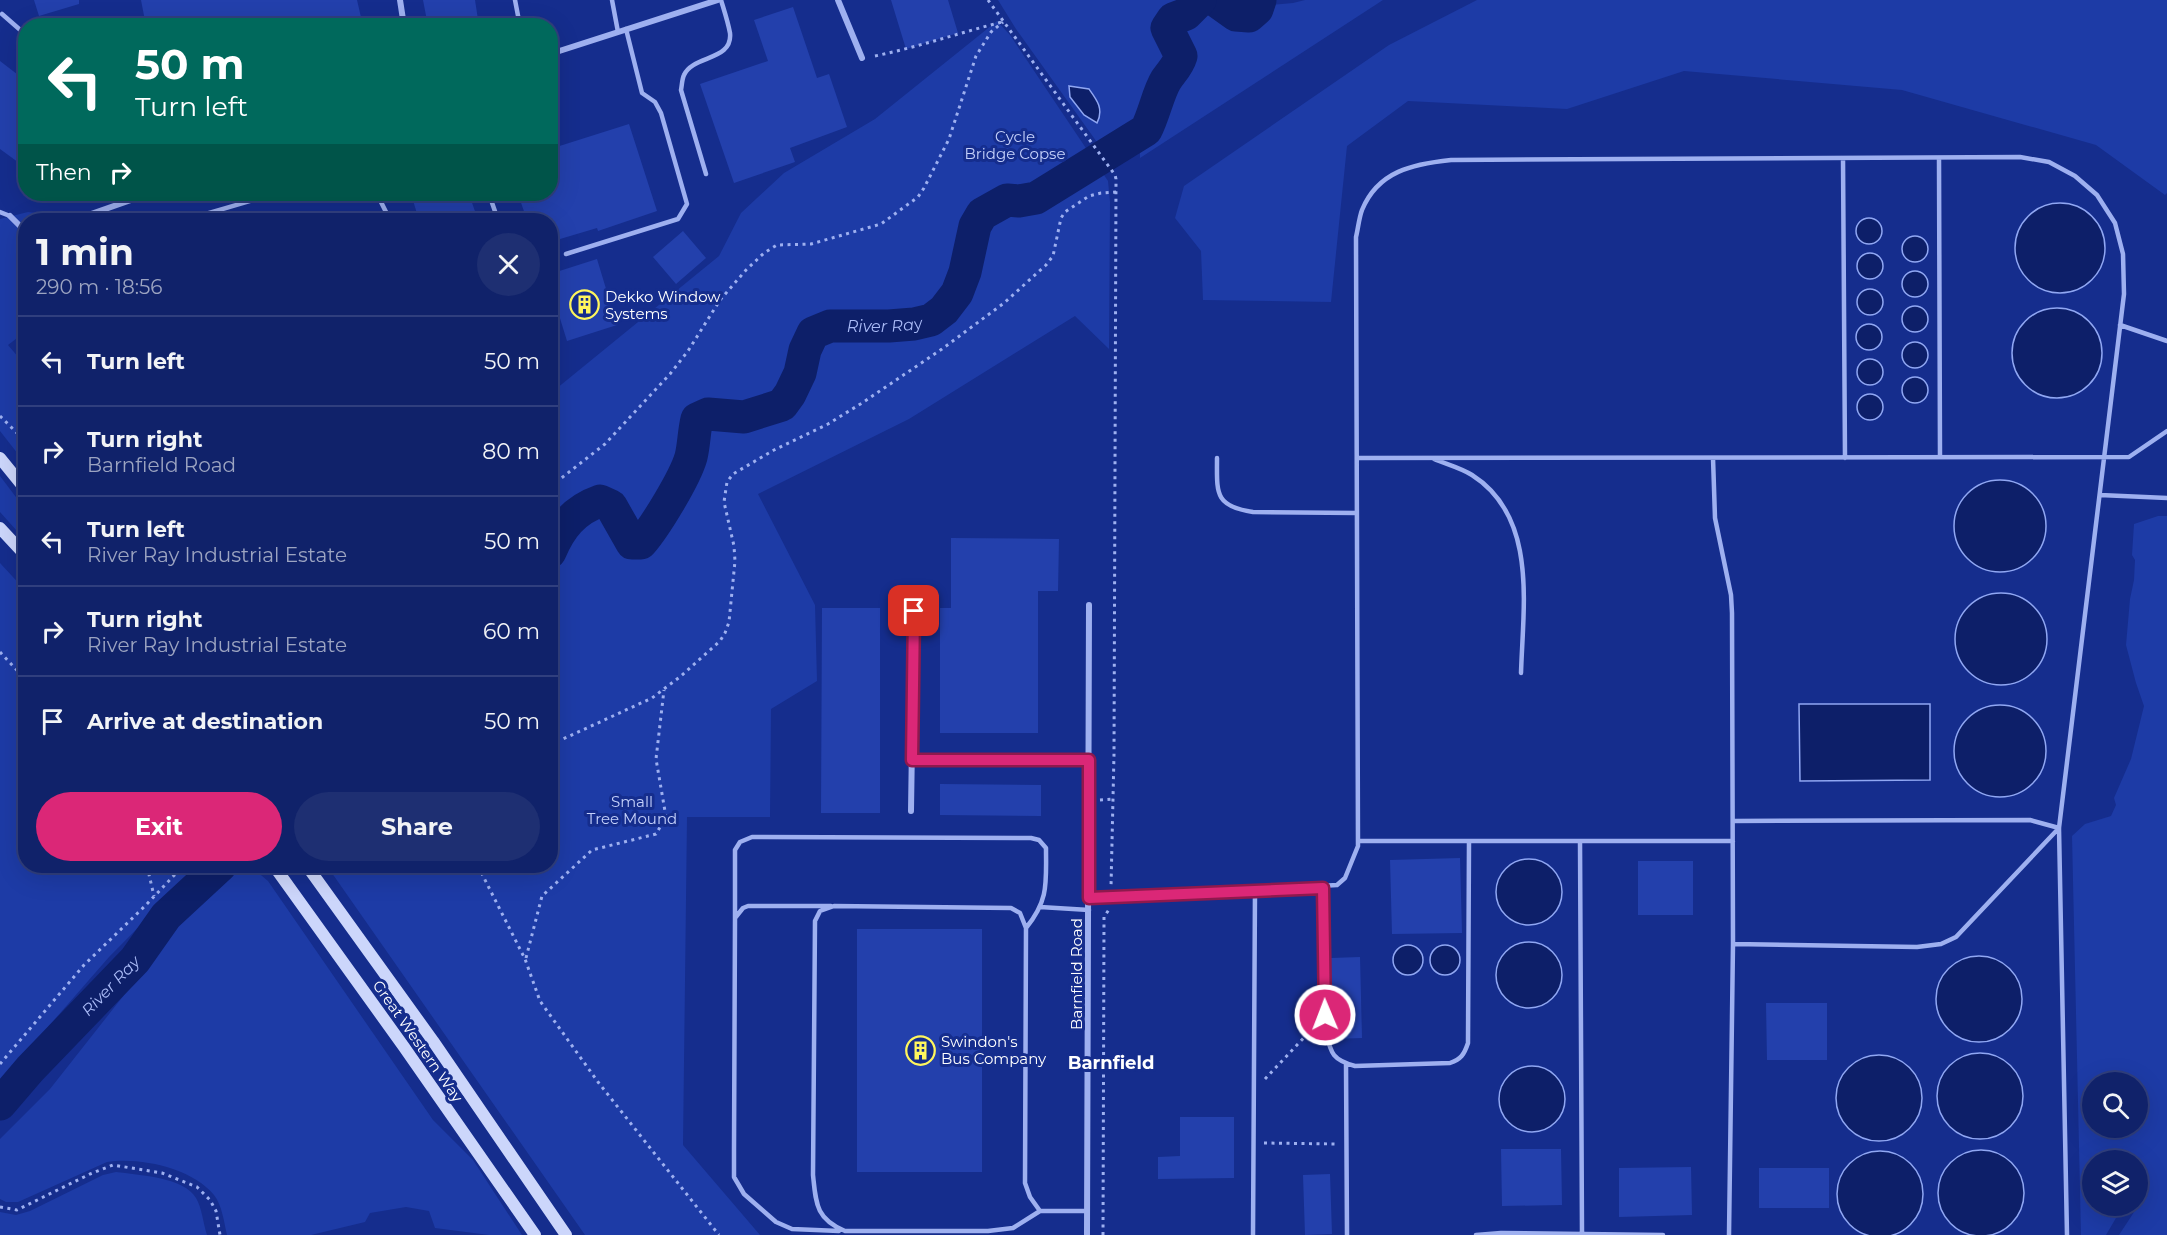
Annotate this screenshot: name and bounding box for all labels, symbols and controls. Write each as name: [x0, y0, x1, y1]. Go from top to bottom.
text: 50 m: [135, 38, 244, 90]
icon: left: [36, 42, 114, 120]
text: Turn left: [135, 90, 248, 123]
park label: Cycle Bridge Copse: [965, 127, 1065, 163]
icon: right: [104, 156, 137, 189]
text: Then: [36, 159, 92, 186]
text: 1 min: [36, 230, 134, 274]
button: close: [477, 233, 540, 296]
text: 290 m · 18:56: [36, 275, 162, 299]
place label: Dekko Window Systems: [605, 287, 721, 323]
building icon: Dekko Window Systems: [568, 289, 600, 321]
water label: River Ray: [847, 313, 926, 336]
icon: left: [36, 345, 69, 378]
text: Turn left: [87, 348, 185, 375]
text: 50 m: [484, 348, 540, 375]
text: Turn right: [87, 426, 202, 453]
icon: right: [36, 435, 69, 468]
text: 80 m: [482, 438, 540, 465]
text: Barnfield Road: [87, 453, 236, 477]
text: Turn left: [87, 516, 185, 543]
icon: left: [36, 525, 69, 558]
text: 50 m: [484, 528, 540, 555]
text: River Ray Industrial Estate: [87, 543, 347, 567]
pin: [888, 585, 939, 636]
icon: arrive: [897, 594, 930, 627]
text: Turn right: [87, 606, 202, 633]
icon: right: [36, 615, 69, 648]
text: 60 m: [483, 618, 540, 645]
text: River Ray Industrial Estate: [87, 633, 347, 657]
icon: arrive: [36, 705, 69, 738]
text: Arrive at destination: [87, 708, 323, 735]
text: 50 m: [484, 708, 540, 735]
button: Exit: [36, 792, 282, 861]
button: Share: [294, 792, 540, 861]
park label: Small Tree Mound: [587, 792, 677, 828]
street label: Barnfield Road: [1067, 918, 1086, 1030]
water label: River Ray: [77, 951, 144, 1019]
street label: Great Western Way: [369, 976, 468, 1106]
position arrow: [1293, 983, 1357, 1047]
place label: Swindon's Bus Company: [941, 1032, 1047, 1068]
building icon: Swindon's Bus Company: [904, 1034, 936, 1066]
district label: Barnfield: [1068, 1052, 1154, 1074]
map controls: [2082, 1072, 2148, 1216]
button: search: [2082, 1072, 2148, 1138]
button: layers: [2082, 1150, 2148, 1216]

